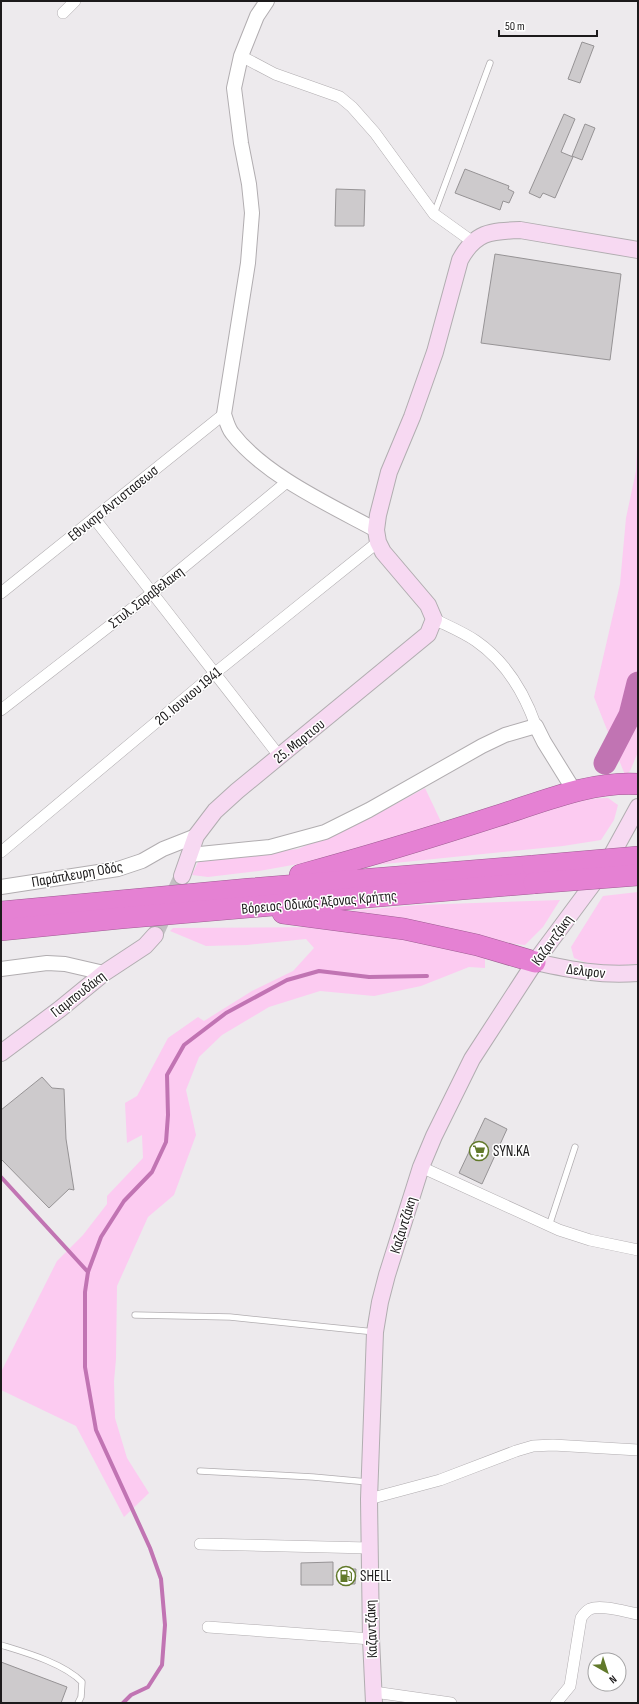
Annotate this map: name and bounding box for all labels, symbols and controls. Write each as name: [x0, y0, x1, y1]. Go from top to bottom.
scale bar: [499, 12, 597, 38]
text: 50 m: [505, 19, 525, 34]
street label: Εθνικησ Αντιστασεωσ: [64, 461, 163, 546]
street label: Στυλ. Σαραβελακη: [105, 562, 188, 633]
street label: 20. Ιουνιου 1941: [151, 663, 226, 730]
street label: 25. Μαρτιου: [270, 715, 329, 768]
street label: Παράπλευρη Οδός: [30, 857, 124, 892]
street label: Βόρειος Οδικός Άξονας Κρήτης: [241, 886, 398, 919]
street label: Καζαντζάκη: [528, 911, 577, 970]
street label: Δελφον: [565, 960, 606, 983]
street label: Γιαμπουδάκη: [47, 967, 110, 1022]
supermarket icon: SYN.KA: [468, 1140, 490, 1162]
place label: SYN.KA: [493, 1142, 530, 1161]
street label: Καζαντζάκη: [386, 1194, 421, 1256]
fuel station icon: SHELL: [335, 1565, 357, 1587]
place label: SHELL: [360, 1567, 392, 1586]
street label: Καζαντζάκη: [361, 1599, 382, 1659]
north arrow: [587, 1652, 627, 1692]
text: N: [607, 1672, 619, 1686]

